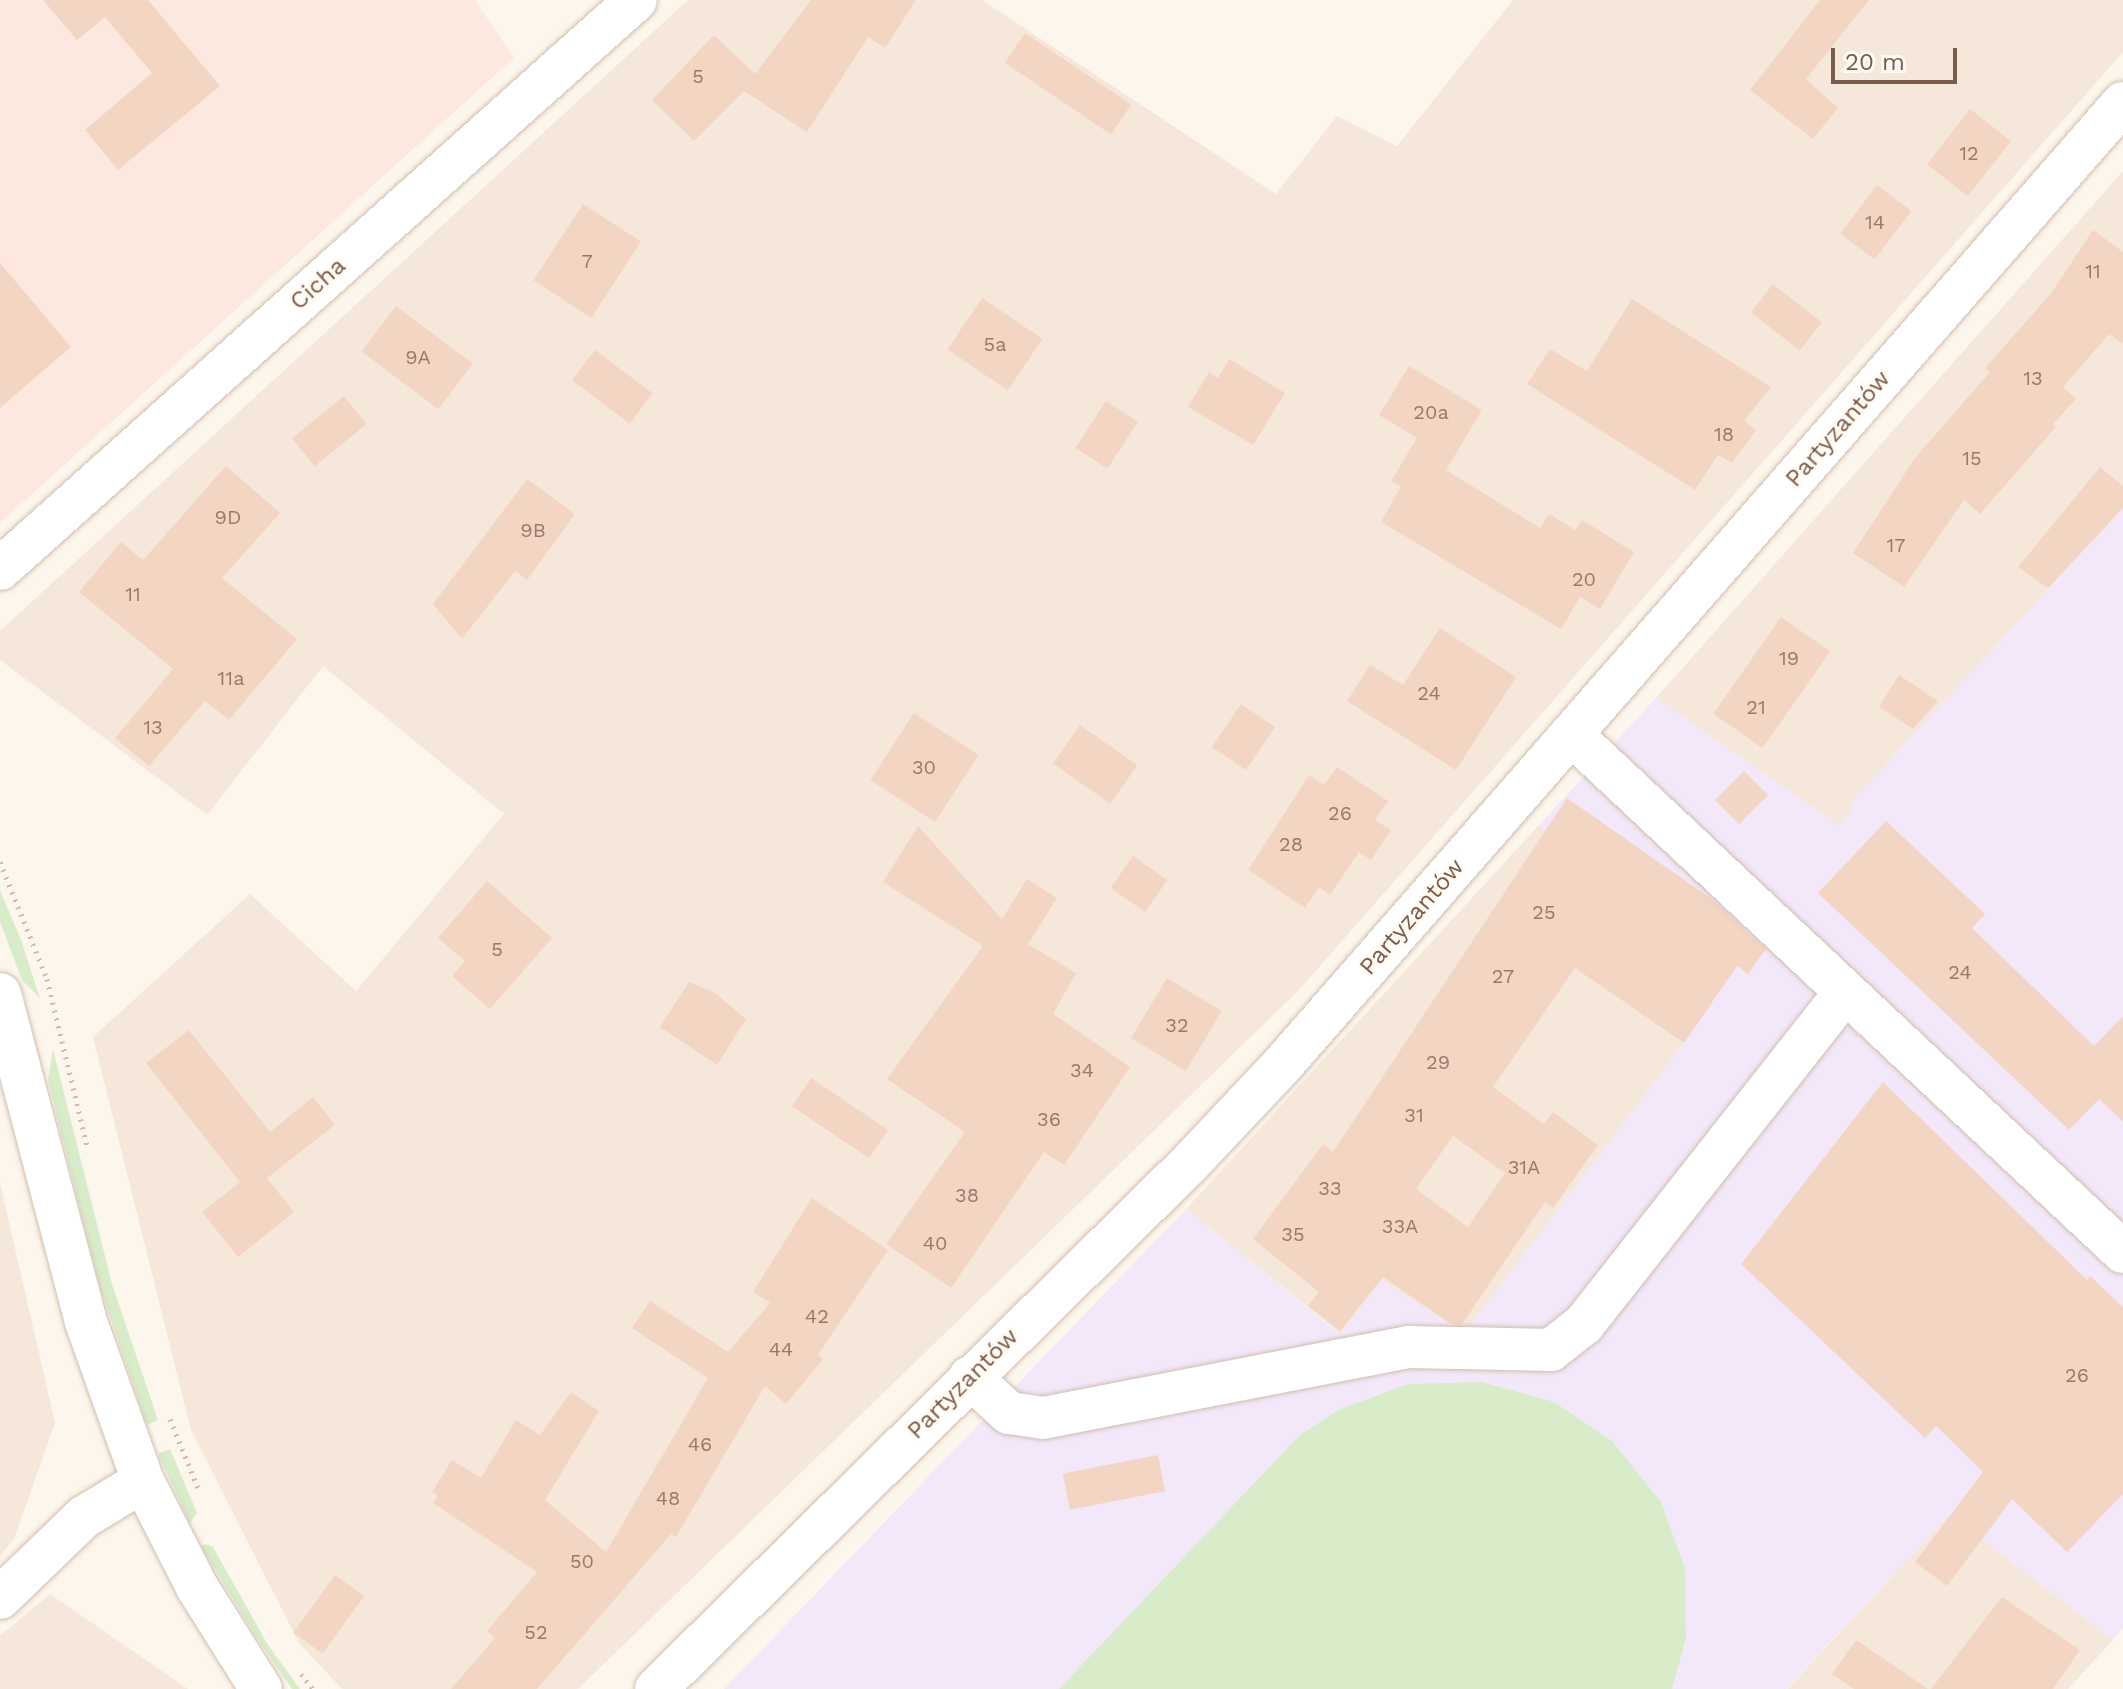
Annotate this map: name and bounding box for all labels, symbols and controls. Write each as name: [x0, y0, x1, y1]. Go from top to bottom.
scale bar: [1835, 32, 1961, 82]
text: 20 m: [1845, 48, 1905, 76]
house number: 5: [692, 64, 704, 88]
house number: 12: [1959, 141, 1979, 165]
house number: 14: [1865, 210, 1885, 234]
house number: 7: [581, 249, 593, 273]
street label: Cicha: [284, 252, 352, 316]
house number: 11: [2085, 259, 2101, 283]
house number: 5a: [984, 332, 1006, 356]
house number: 9A: [405, 345, 431, 369]
street label: Partyzantów: [1780, 365, 1896, 493]
house number: 13: [2023, 366, 2043, 390]
house number: 20a: [1413, 400, 1449, 424]
house number: 18: [1714, 422, 1734, 446]
house number: 15: [1962, 446, 1982, 470]
house number: 9D: [215, 505, 241, 529]
house number: 9B: [520, 518, 546, 542]
house number: 17: [1886, 533, 1906, 557]
house number: 20: [1572, 567, 1596, 591]
house number: 11: [125, 582, 141, 606]
house number: 19: [1779, 646, 1799, 670]
house number: 11a: [218, 666, 244, 690]
house number: 24: [1417, 681, 1441, 705]
house number: 21: [1746, 695, 1766, 719]
house number: 13: [143, 715, 163, 739]
house number: 30: [912, 755, 936, 779]
house number: 26: [1328, 801, 1352, 825]
house number: 28: [1279, 832, 1303, 856]
street label: Partyzantów: [1354, 853, 1470, 981]
house number: 25: [1532, 900, 1556, 924]
house number: 5: [491, 937, 503, 961]
house number: 24: [1948, 960, 1972, 984]
house number: 27: [1492, 964, 1514, 988]
house number: 32: [1165, 1013, 1189, 1037]
house number: 29: [1426, 1050, 1450, 1074]
house number: 34: [1070, 1058, 1094, 1082]
house number: 31: [1404, 1103, 1424, 1127]
house number: 36: [1037, 1107, 1061, 1131]
house number: 31A: [1508, 1155, 1540, 1179]
house number: 33: [1318, 1176, 1342, 1200]
house number: 38: [955, 1183, 979, 1207]
house number: 33A: [1382, 1214, 1418, 1238]
house number: 35: [1281, 1222, 1305, 1246]
house number: 40: [923, 1231, 947, 1255]
house number: 42: [805, 1304, 829, 1328]
street label: Partyzantów: [902, 1323, 1024, 1445]
house number: 44: [769, 1337, 793, 1361]
house number: 26: [2065, 1363, 2089, 1387]
house number: 46: [688, 1432, 712, 1456]
house number: 48: [656, 1486, 680, 1510]
house number: 50: [570, 1549, 594, 1573]
house number: 52: [524, 1620, 548, 1644]

